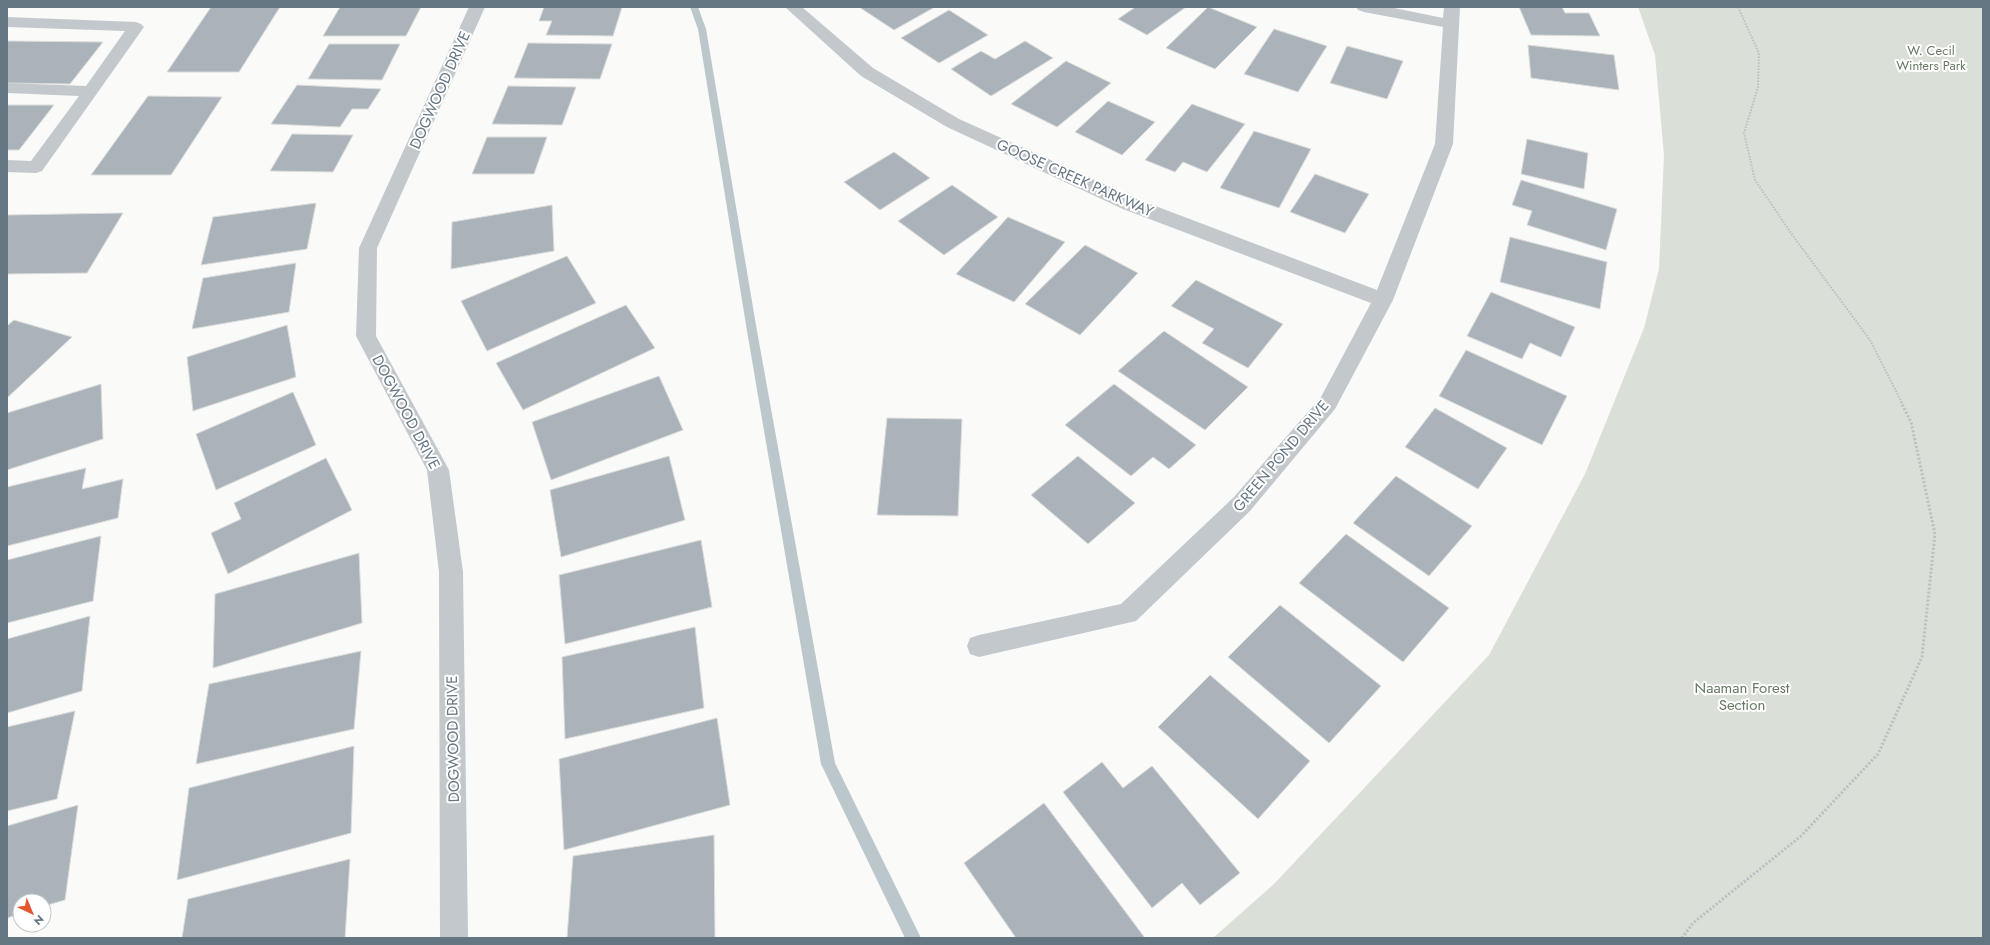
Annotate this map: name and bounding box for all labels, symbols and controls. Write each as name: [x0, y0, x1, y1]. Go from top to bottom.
street label: DOGWOOD DRIVE: [404, 28, 476, 152]
park label: W. Cecil Winters Park: [1896, 41, 1966, 75]
street label: GOOSE CREEK PARKWAY: [993, 133, 1157, 223]
street label: DOGWOOD DRIVE: [367, 351, 445, 473]
street label: GREEN POND DRIVE: [1228, 396, 1334, 516]
street label: DOGWOOD DRIVE: [441, 675, 465, 803]
park label: Naaman Forest Section: [1695, 677, 1790, 716]
north arrow: [12, 893, 52, 933]
text: N: [30, 911, 48, 929]

